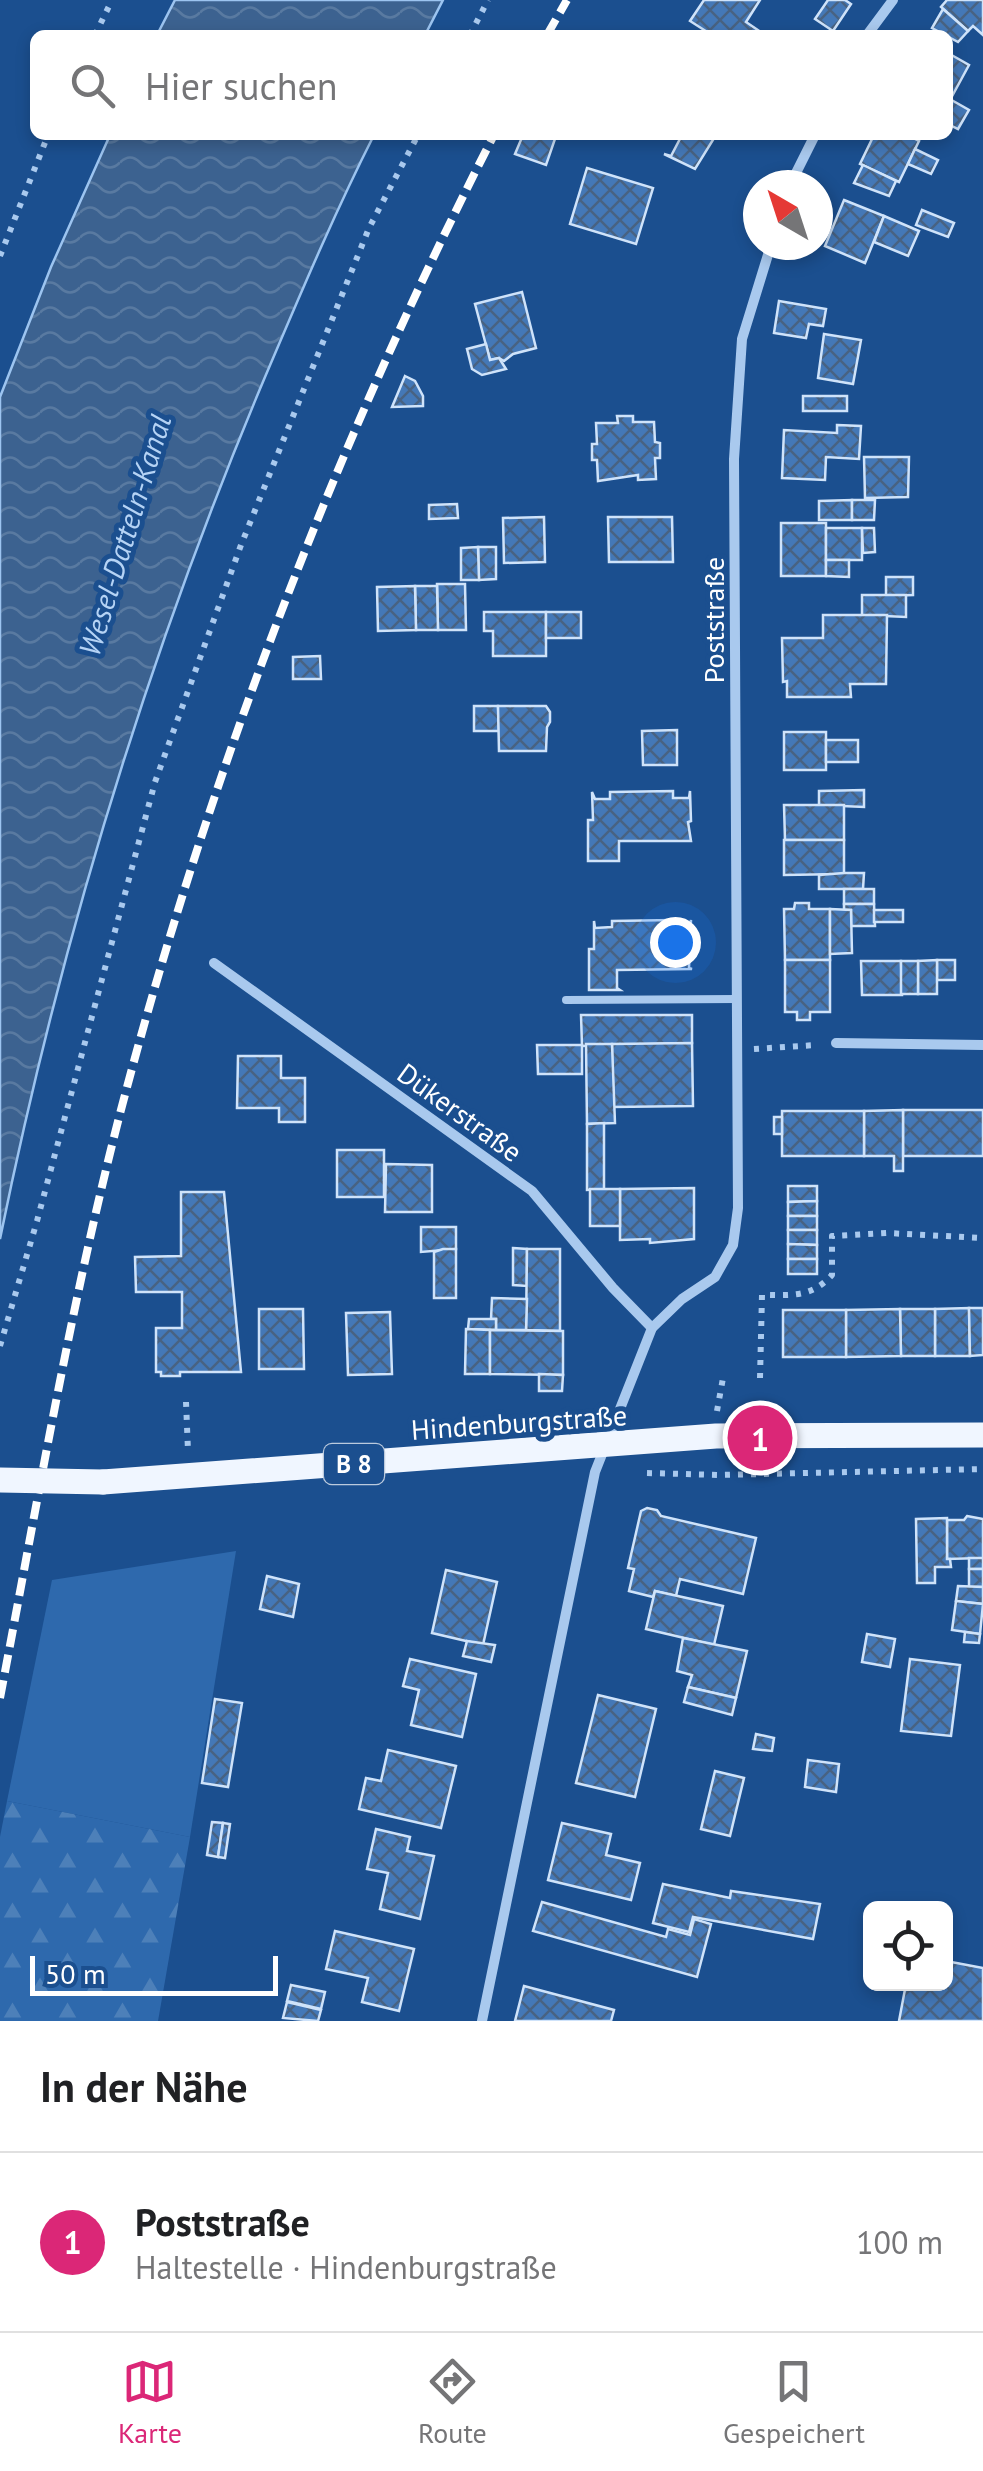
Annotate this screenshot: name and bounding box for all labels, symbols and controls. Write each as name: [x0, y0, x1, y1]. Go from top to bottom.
search box: [30, 30, 953, 140]
icon: search: [65, 58, 120, 113]
text: Hier suchen: [145, 61, 338, 110]
north arrow: [743, 170, 833, 260]
water label: Wesel-Datteln-Kanal: [69, 410, 179, 660]
street label: Poststraße: [695, 557, 732, 683]
your location: [650, 917, 701, 968]
street label: Dükerstraße: [390, 1054, 530, 1170]
street label: Hindenburgstraße: [410, 1396, 628, 1448]
pin: 1: [728, 1400, 792, 1476]
road number: B 8: [324, 1444, 384, 1484]
map controls: [863, 1901, 953, 1991]
button: locate: [863, 1901, 953, 1991]
scale bar: [30, 1951, 278, 1996]
text: 50 m: [45, 1955, 106, 1992]
text: In der Nähe: [40, 2059, 247, 2114]
text: Poststraße: [135, 2197, 310, 2246]
text: 1: [63, 2221, 82, 2263]
text: 100 m: [856, 2221, 943, 2263]
text: Haltestelle · Hindenburgstraße: [135, 2246, 557, 2288]
tab: Karte: [118, 2354, 182, 2451]
tab: Route: [418, 2354, 487, 2451]
tab: Gespeichert: [723, 2354, 865, 2451]

